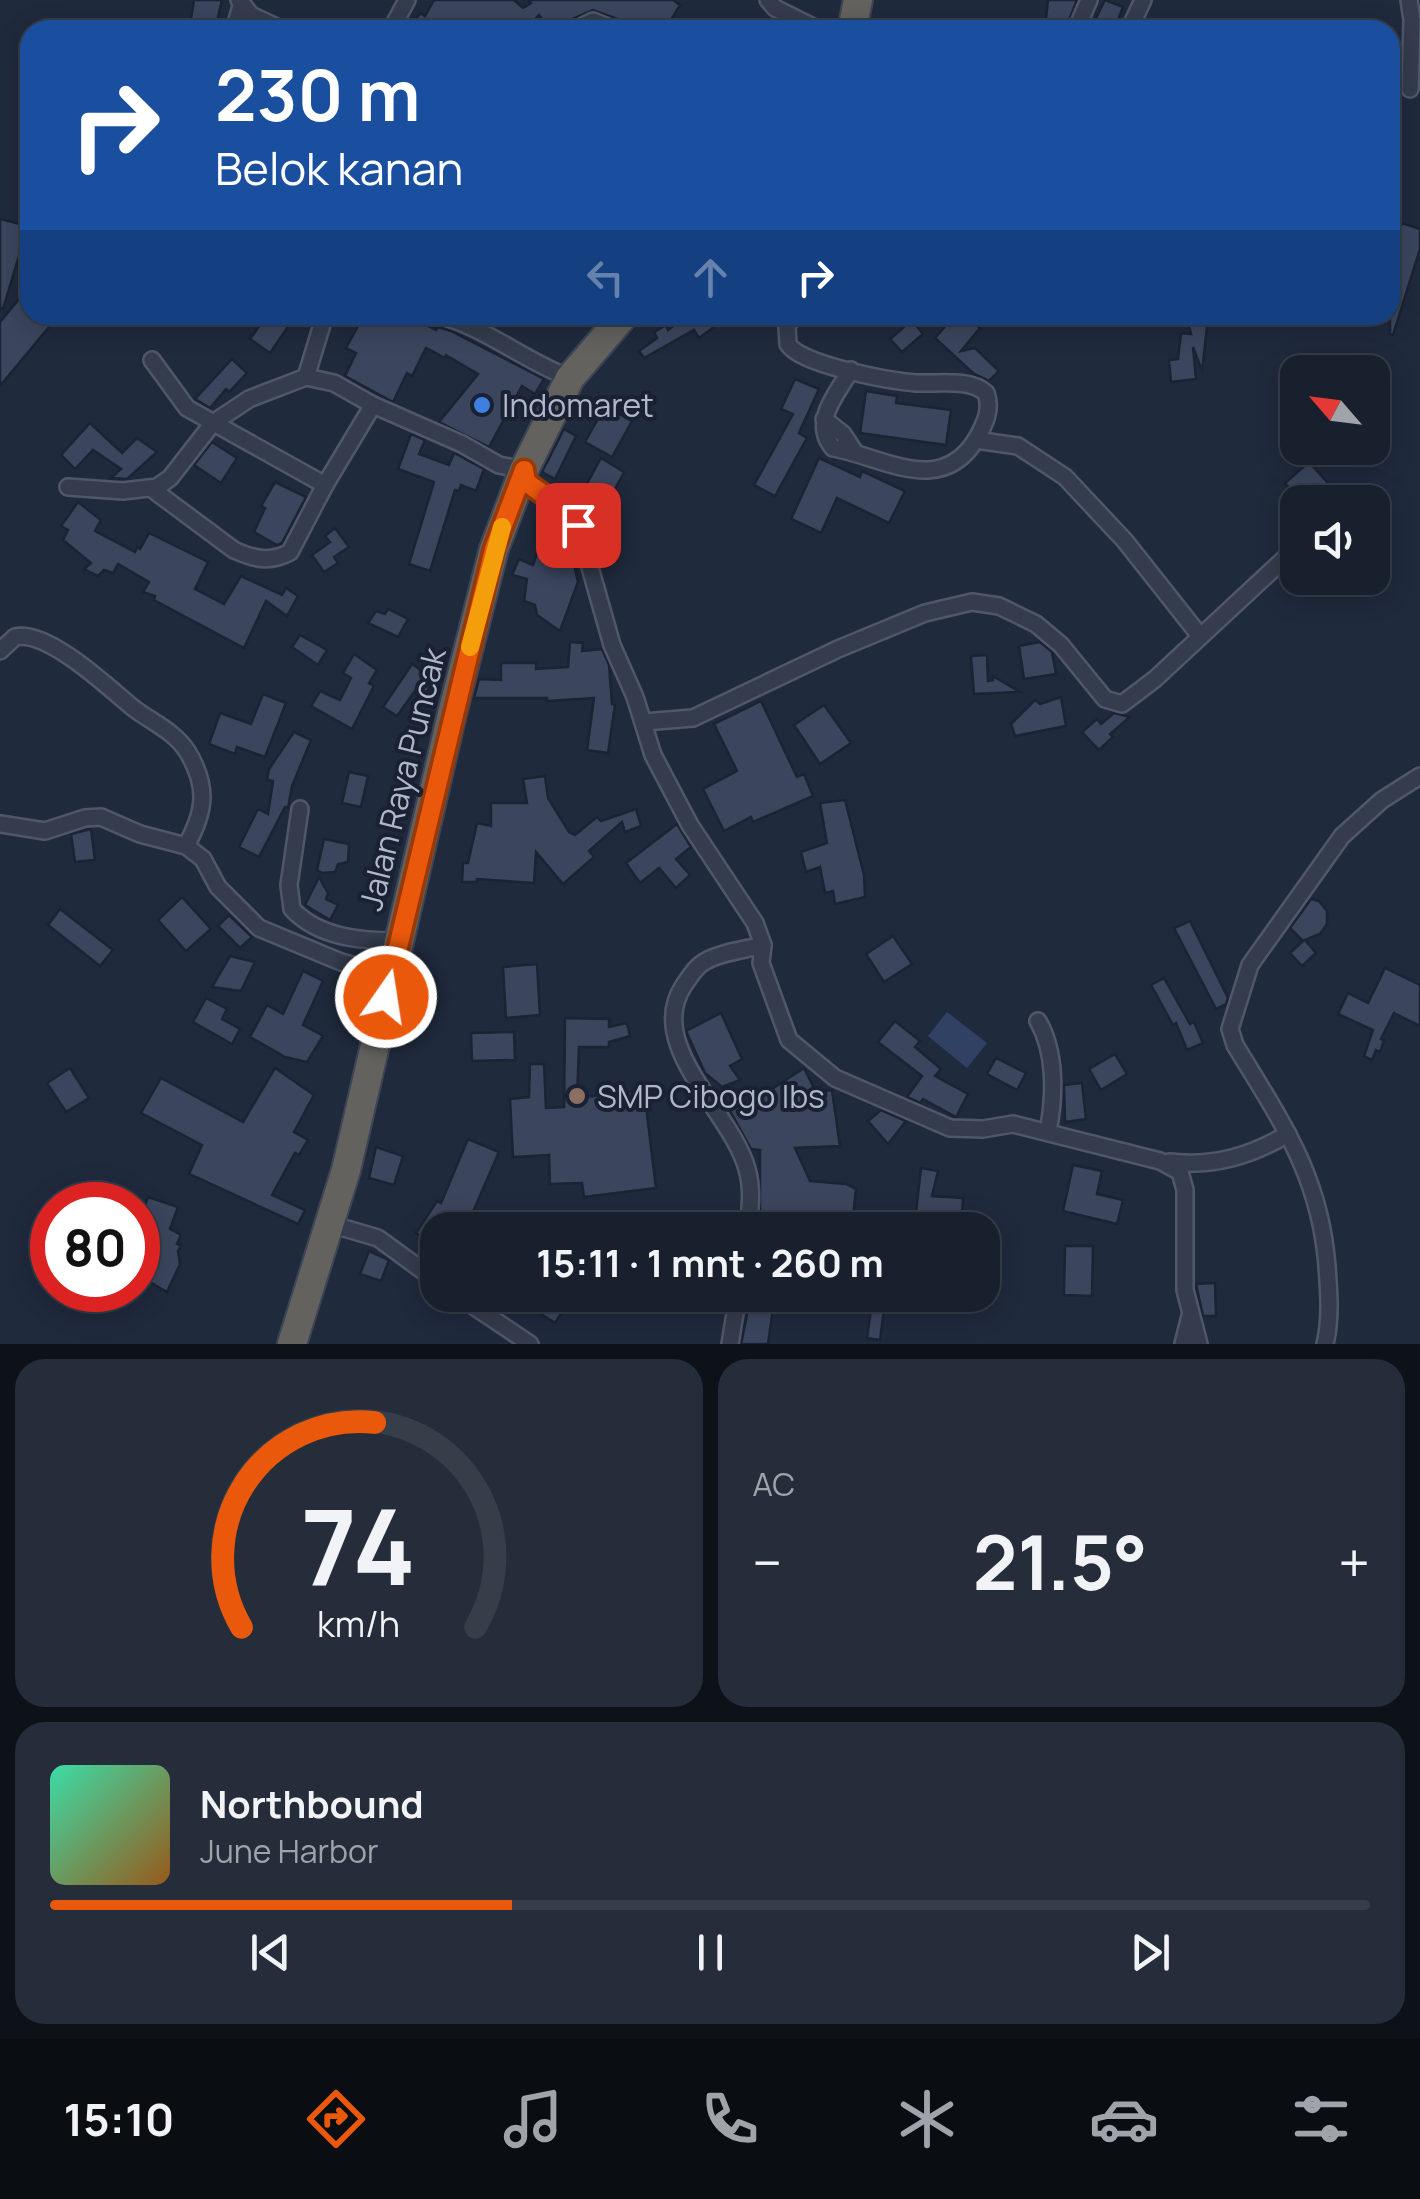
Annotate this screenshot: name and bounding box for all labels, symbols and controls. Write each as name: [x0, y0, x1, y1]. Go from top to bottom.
text: 230 m: [215, 46, 420, 142]
icon: right: [50, 60, 180, 190]
text: Belok kanan: [215, 137, 463, 199]
icon: left: [578, 250, 633, 305]
icon: ahead: [683, 250, 738, 305]
icon: right: [788, 250, 843, 305]
north arrow: [1280, 355, 1390, 465]
map controls: [1280, 355, 1390, 595]
place label: Indomaret: [502, 383, 654, 427]
marker: Indomaret: [471, 394, 493, 416]
pin: [536, 483, 621, 568]
button: sound: [1280, 485, 1390, 595]
icon: arrive: [551, 498, 606, 553]
street label: Jalan Raya Puncak: [348, 642, 456, 915]
position arrow: [334, 945, 438, 1049]
place label: SMP Cibogo Ibs: [597, 1074, 825, 1118]
marker: SMP Cibogo Ibs: [566, 1085, 588, 1107]
speed limit sign: 80: [30, 1182, 160, 1312]
text: 15:11 · 1 mnt · 260 m: [536, 1236, 884, 1288]
text: AC: [753, 1462, 795, 1506]
text: 74: [301, 1474, 416, 1616]
text: 21.5°: [973, 1510, 1148, 1613]
text: −: [753, 1524, 782, 1600]
text: +: [1338, 1524, 1370, 1600]
text: km/h: [317, 1599, 400, 1648]
text: Northbound: [200, 1777, 424, 1829]
text: June Harbor: [200, 1829, 378, 1873]
icon: previous: [243, 1925, 298, 1980]
icon: pause: [683, 1925, 738, 1980]
icon: next: [1123, 1925, 1178, 1980]
icon: directions: [301, 2084, 371, 2154]
icon: music: [498, 2084, 568, 2154]
icon: phone: [695, 2084, 765, 2154]
icon: climate: [892, 2084, 962, 2154]
icon: car: [1089, 2084, 1159, 2154]
icon: filters: [1286, 2084, 1356, 2154]
text: 15:10: [64, 2088, 174, 2150]

